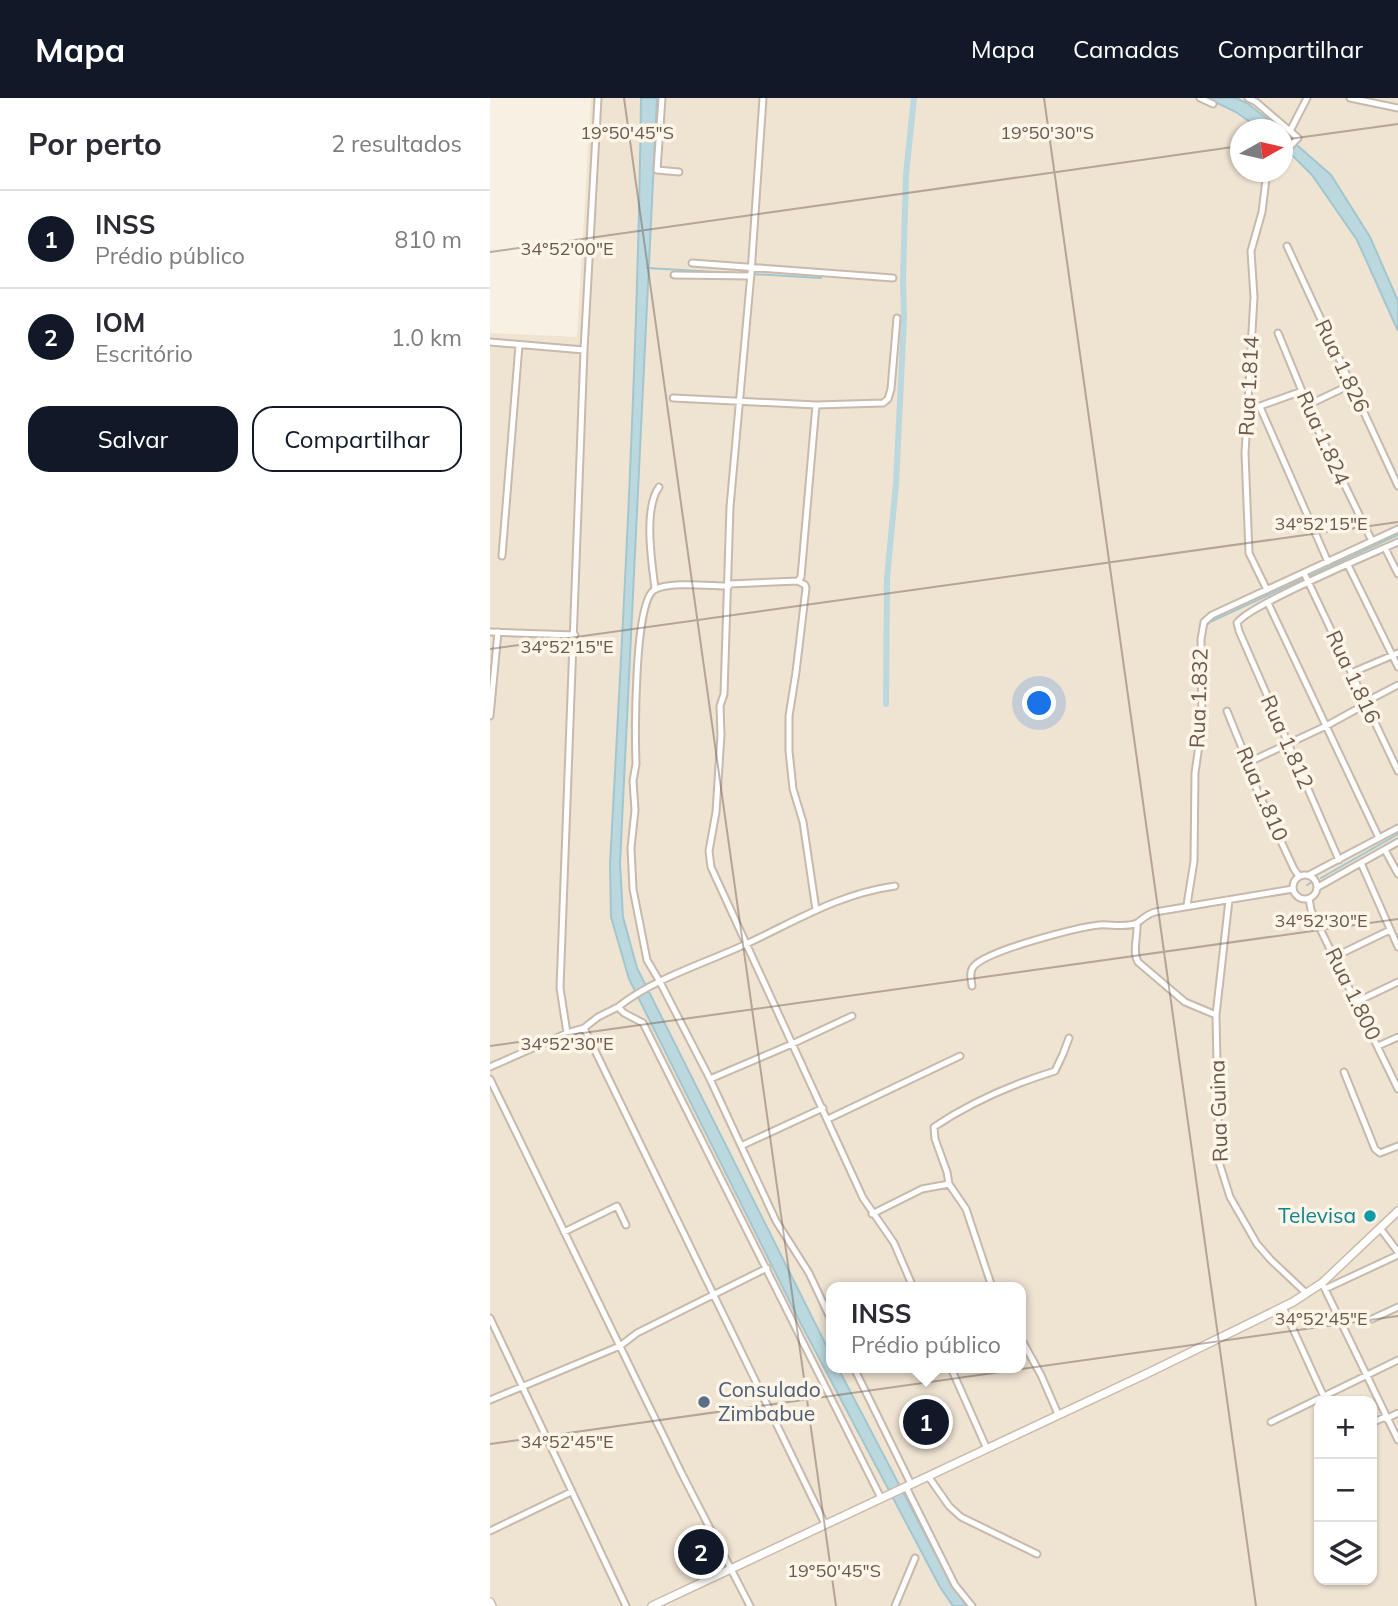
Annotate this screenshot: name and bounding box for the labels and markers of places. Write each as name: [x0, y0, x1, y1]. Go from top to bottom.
place label: Televisa: [1278, 1202, 1356, 1228]
marker: Televisa: [1362, 1208, 1378, 1224]
place label: Consulado Zimbabue: [718, 1376, 821, 1426]
marker: Consulado Zimbabue: [696, 1394, 712, 1410]
pin: 1: [903, 1396, 949, 1448]
pin: 2: [678, 1526, 724, 1578]

